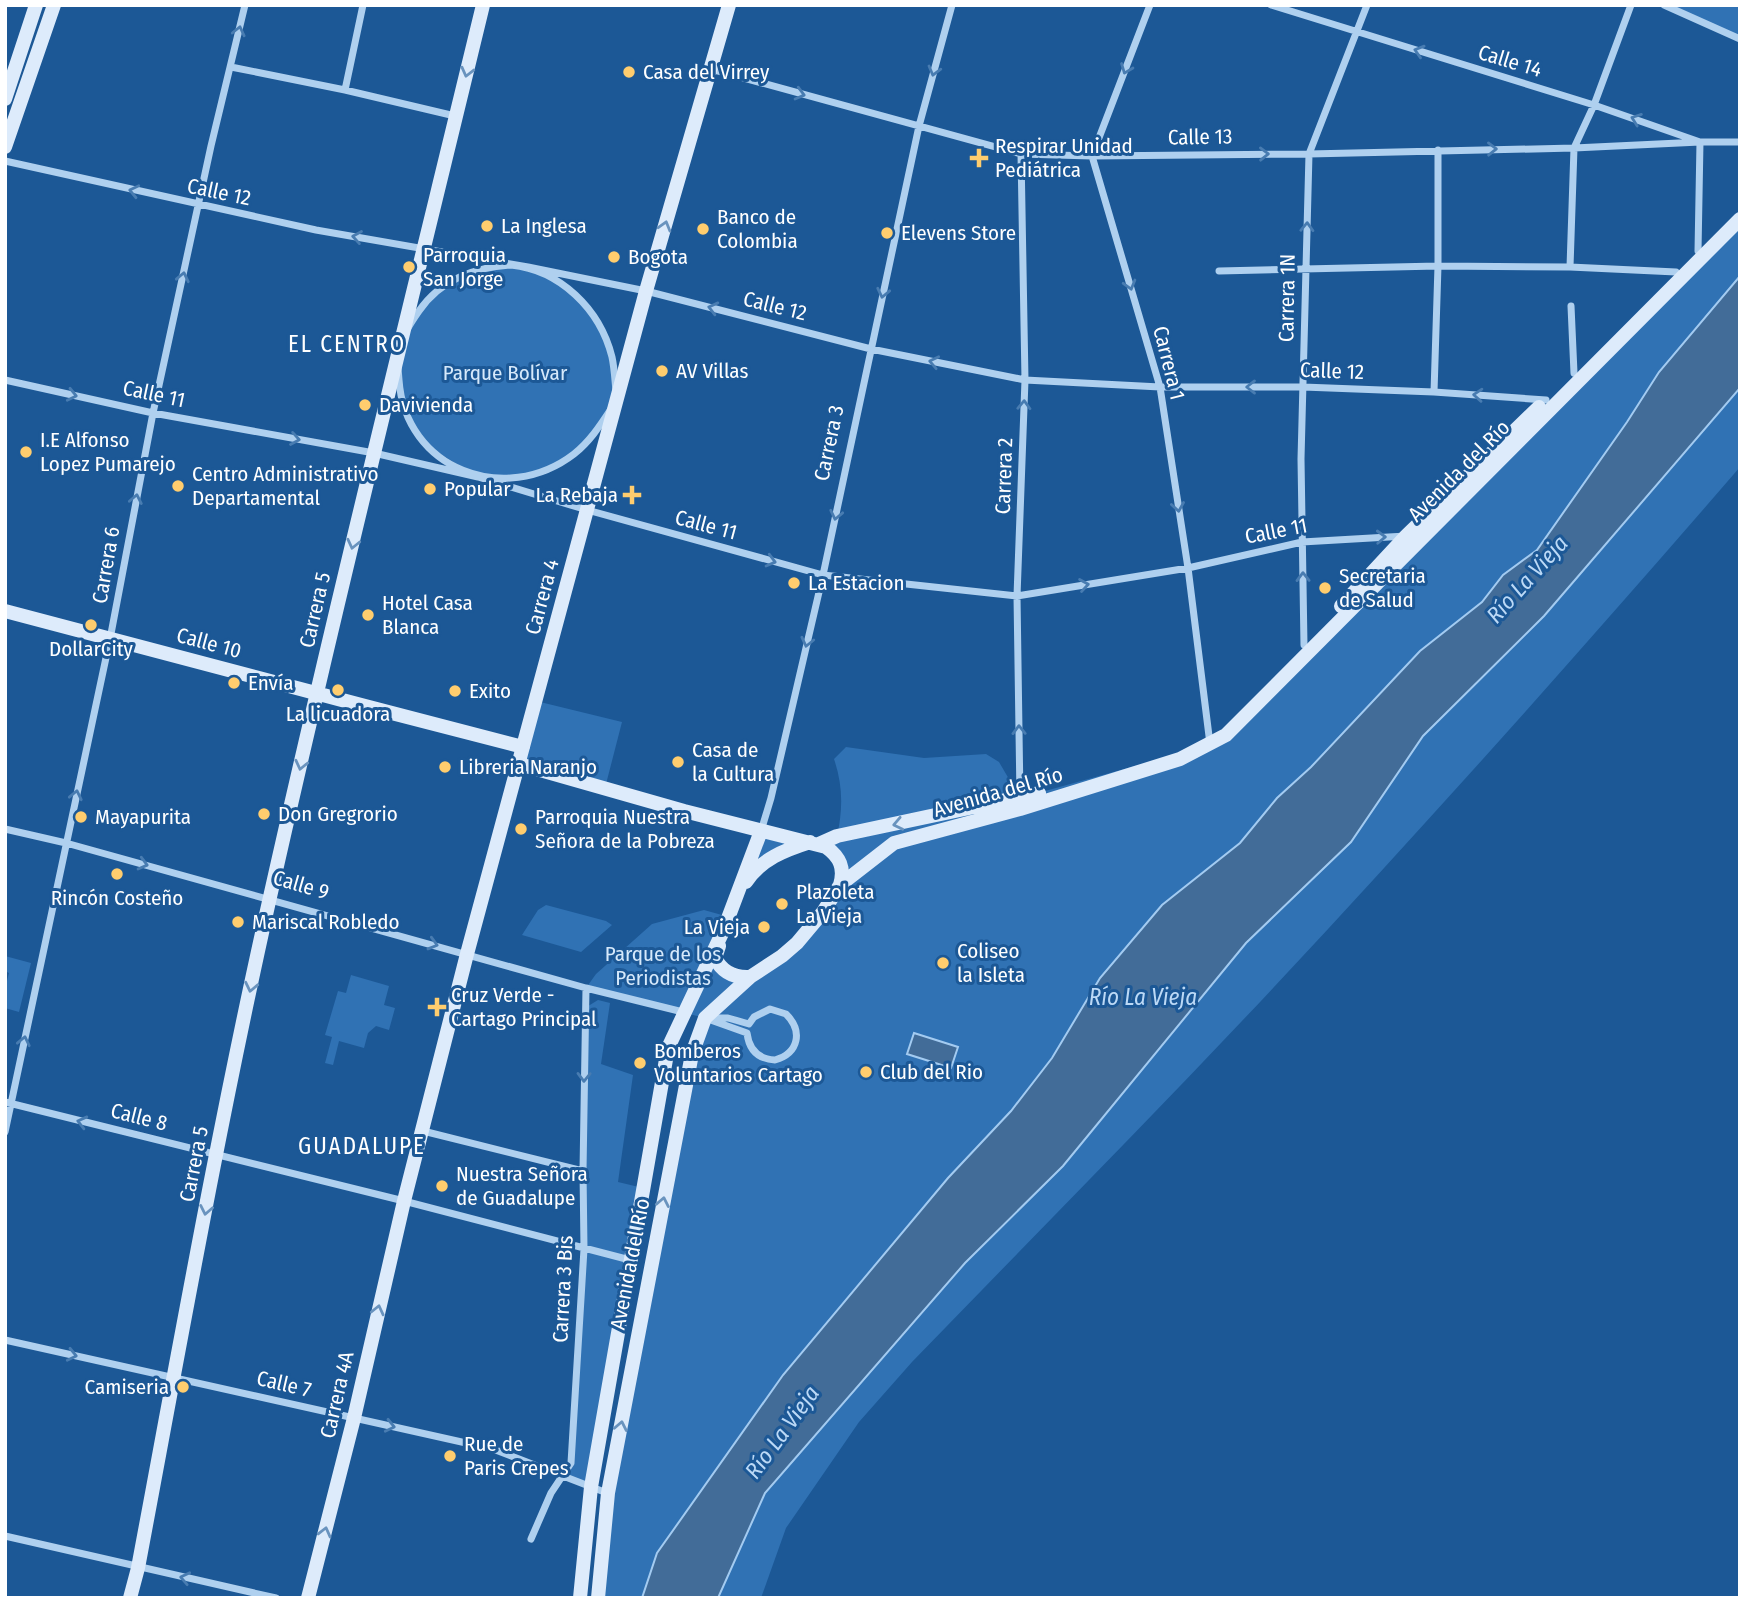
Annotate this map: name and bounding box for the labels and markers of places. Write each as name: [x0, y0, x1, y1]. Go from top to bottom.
place label: Casa del Virrey: [643, 59, 770, 85]
marker: Casa del Virrey: [621, 64, 637, 80]
place label: Respirar Unidad Pediátrica: [995, 133, 1133, 183]
marker: Respirar Unidad Pediátrica: [969, 148, 989, 168]
place label: Banco de Colombia: [717, 204, 798, 254]
place label: La Inglesa: [501, 213, 587, 239]
marker: La Inglesa: [479, 218, 495, 234]
place label: Elevens Store: [901, 220, 1016, 246]
marker: Banco de Colombia: [695, 221, 711, 237]
marker: Elevens Store: [879, 225, 895, 241]
place label: Parroquia San Jorge: [423, 242, 506, 292]
place label: Bogota: [628, 244, 688, 270]
marker: Bogota: [606, 249, 622, 265]
marker: Parroquia San Jorge: [401, 259, 417, 275]
place label: AV Villas: [676, 358, 748, 384]
marker: AV Villas: [654, 363, 670, 379]
place label: Davivienda: [379, 392, 473, 418]
marker: Davivienda: [357, 397, 373, 413]
place label: I.E Alfonso Lopez Pumarejo: [40, 427, 176, 477]
marker: I.E Alfonso Lopez Pumarejo: [18, 444, 34, 460]
place label: Centro Administrativo Departamental: [192, 461, 379, 511]
place label: Popular: [444, 476, 511, 502]
marker: Centro Administrativo Departamental: [170, 478, 186, 494]
marker: Popular: [422, 481, 438, 497]
place label: La Rebaja: [535, 482, 618, 508]
marker: La Rebaja: [624, 487, 640, 503]
place label: Secretaria de Salud: [1339, 563, 1426, 613]
place label: La Estacion: [808, 570, 905, 596]
marker: La Estacion: [786, 575, 802, 591]
marker: Secretaria de Salud: [1317, 580, 1333, 596]
place label: Hotel Casa Blanca: [382, 590, 473, 640]
marker: Hotel Casa Blanca: [360, 607, 376, 623]
marker: DollarCity: [83, 617, 99, 633]
place label: DollarCity: [49, 636, 134, 662]
place label: Envía: [248, 670, 294, 696]
marker: Envía: [226, 675, 242, 691]
place label: Exito: [469, 678, 511, 704]
marker: La licuadora: [330, 682, 346, 698]
marker: Exito: [447, 683, 463, 699]
place label: La licuadora: [286, 701, 390, 727]
place label: Casa de la Cultura: [692, 737, 774, 787]
place label: Libreria Naranjo: [459, 754, 597, 780]
marker: Casa de la Cultura: [670, 754, 686, 770]
marker: Libreria Naranjo: [437, 759, 453, 775]
place label: Don Gregrorio: [278, 801, 398, 827]
place label: Mayapurita: [95, 804, 191, 830]
place label: Parroquia Nuestra Señora de la Pobreza: [535, 804, 715, 854]
marker: Don Gregrorio: [256, 806, 272, 822]
marker: Mayapurita: [73, 809, 89, 825]
marker: Parroquia Nuestra Señora de la Pobreza: [513, 821, 529, 837]
marker: Rincón Costeño: [109, 866, 125, 882]
place label: Plazoleta La Vieja: [796, 879, 875, 929]
place label: Rincón Costeño: [51, 885, 183, 911]
marker: Plazoleta La Vieja: [774, 896, 790, 912]
place label: Mariscal Robledo: [252, 909, 400, 935]
marker: Mariscal Robledo: [230, 914, 246, 930]
place label: La Vieja: [684, 914, 750, 940]
marker: La Vieja: [756, 919, 772, 935]
place label: Coliseo la Isleta: [957, 938, 1025, 988]
marker: Coliseo la Isleta: [935, 955, 951, 971]
place label: Cruz Verde - Cartago Principal: [451, 982, 597, 1032]
marker: Cruz Verde - Cartago Principal: [429, 999, 445, 1015]
place label: Bomberos Voluntarios Cartago: [654, 1038, 823, 1088]
marker: Bomberos Voluntarios Cartago: [632, 1055, 648, 1071]
place label: Club del Rio: [880, 1059, 983, 1085]
marker: Club del Rio: [858, 1064, 874, 1080]
place label: Nuestra Señora de Guadalupe: [456, 1161, 588, 1211]
marker: Nuestra Señora de Guadalupe: [434, 1178, 450, 1194]
place label: Camiseria: [85, 1374, 169, 1400]
marker: Camiseria: [175, 1379, 191, 1395]
place label: Rue de Paris Crepes: [464, 1431, 569, 1481]
marker: Rue de Paris Crepes: [442, 1448, 458, 1464]

